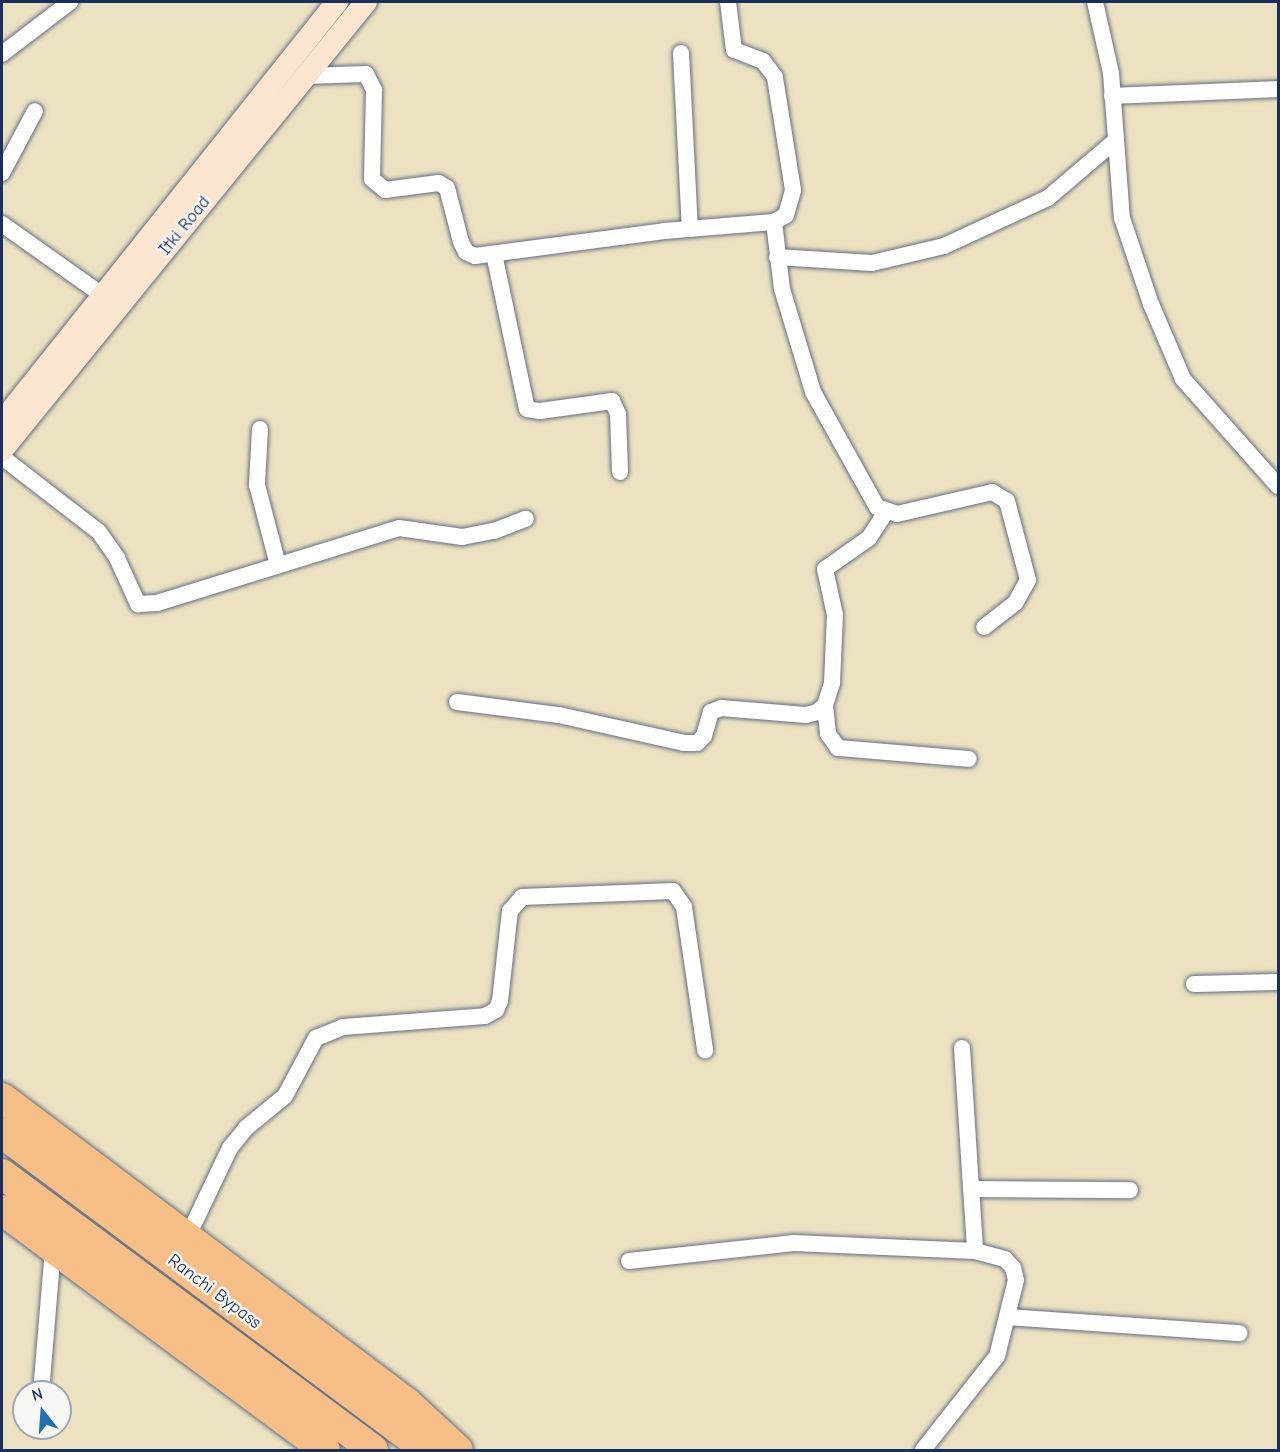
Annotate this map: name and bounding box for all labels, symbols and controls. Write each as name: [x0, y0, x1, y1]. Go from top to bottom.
street label: Itki Road: [155, 192, 215, 260]
street label: Ranchi Bypass: [163, 1250, 265, 1334]
north arrow: [12, 1380, 72, 1440]
text: N: [30, 1385, 45, 1405]

